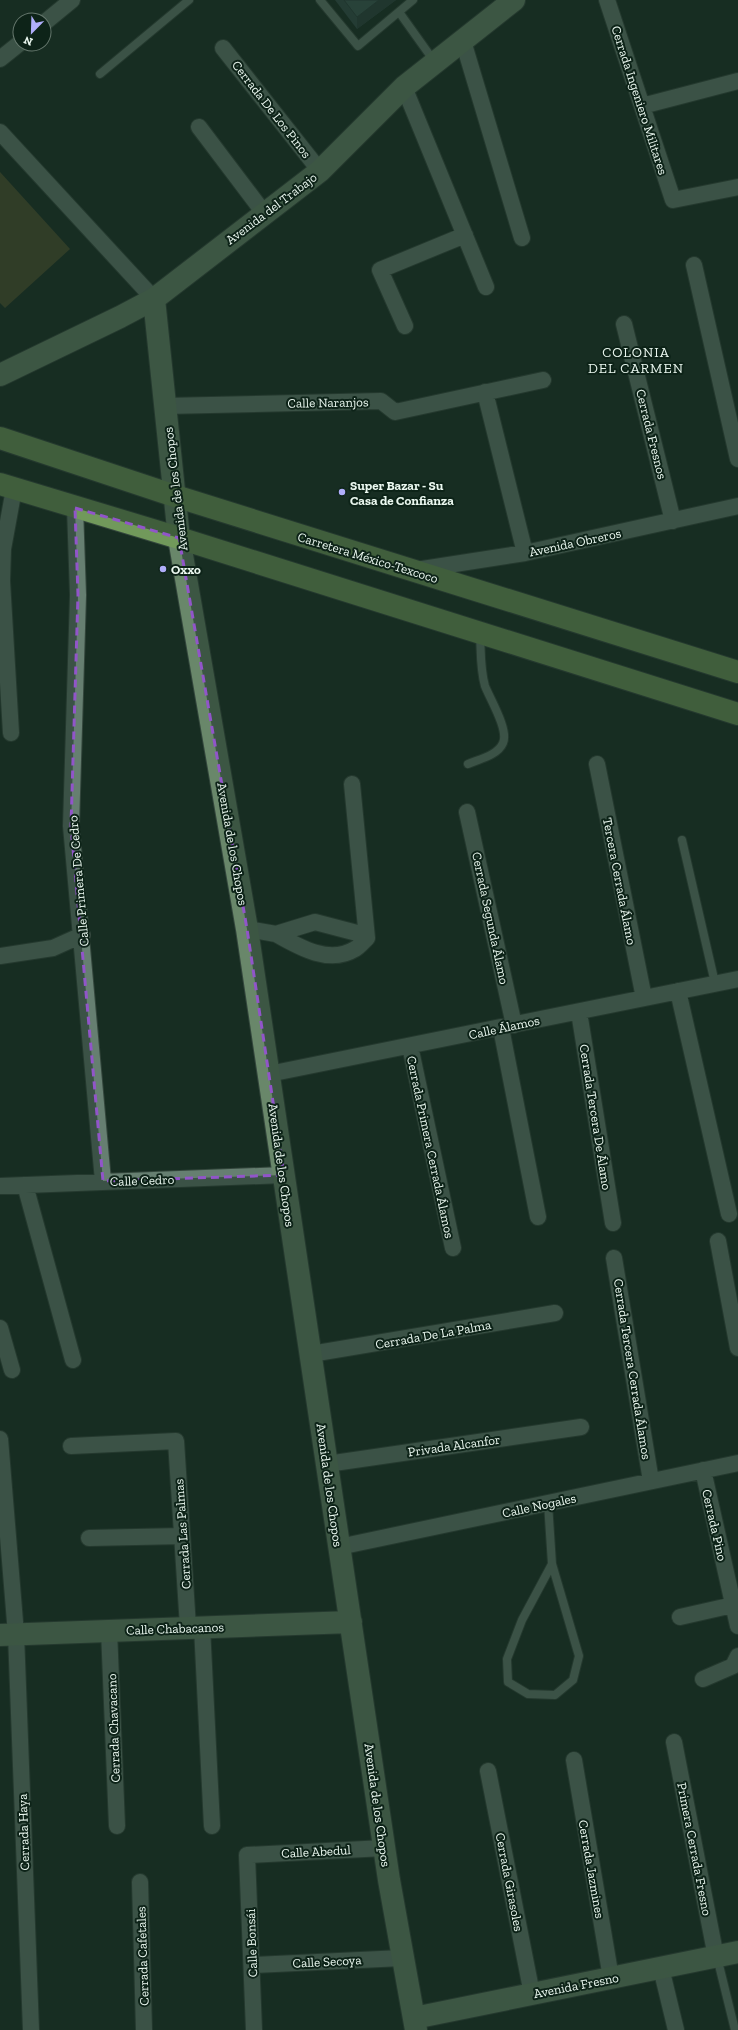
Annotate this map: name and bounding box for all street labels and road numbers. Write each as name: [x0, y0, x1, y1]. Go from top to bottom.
street label: Cerrada Ingeniero Militares: [608, 24, 671, 177]
street label: Cerrada De Los Pinos: [229, 58, 315, 161]
street label: Avenida del Trabajo: [223, 169, 321, 248]
street label: Cerrada Fresnos: [633, 387, 670, 481]
street label: Calle Naranjos: [287, 394, 369, 412]
street label: Avenida de los Chopos: [160, 426, 191, 552]
street label: Avenida Obreros: [528, 525, 623, 560]
street label: Carretera México-Texcoco: [296, 529, 440, 586]
street label: Avenida de los Chopos: [214, 781, 251, 907]
street label: Calle Primera De Cedro: [65, 815, 92, 947]
street label: Tercera Cerrada Álamo: [600, 816, 639, 946]
street label: Cerrada Segunda Álamo: [469, 851, 512, 986]
street label: Calle Álamos: [467, 1013, 541, 1042]
street label: Cerrada Tercera De Álamo: [577, 1043, 614, 1191]
street label: Cerrada Primera Cerrada Álamos: [404, 1055, 457, 1240]
street label: Avenida de los Chopos: [265, 1102, 298, 1228]
street label: Calle Cedro: [110, 1172, 175, 1189]
street label: Cerrada Tercera Cerrada Álamos: [611, 1278, 654, 1461]
street label: Cerrada De La Palma: [374, 1317, 493, 1352]
street label: Avenida de los Chopos: [313, 1422, 346, 1548]
street label: Privada Alcanfor: [407, 1432, 501, 1459]
street label: Cerrada Las Palmas: [171, 1478, 194, 1590]
street label: Cerrada Pino: [699, 1488, 730, 1563]
street label: Calle Nogales: [501, 1490, 578, 1521]
street label: Calle Chabacanos: [126, 1619, 225, 1638]
street label: Cerrada Chavacano: [104, 1673, 123, 1783]
street label: Avenida de los Chopos: [361, 1742, 394, 1868]
street label: Primera Cerrada Fresno: [674, 1781, 715, 1917]
street label: Cerrada Haya: [15, 1793, 32, 1871]
street label: Cerrada Jazmines: [575, 1819, 608, 1920]
street label: Cerrada Girasoles: [493, 1832, 526, 1933]
street label: Calle Abedul: [281, 1842, 352, 1861]
street label: Cerrada Cafetales: [133, 1906, 152, 2006]
street label: Calle Bonsái: [243, 1908, 260, 1977]
street label: Calle Secoya: [292, 1952, 363, 1971]
street label: Avenida Fresno: [532, 1970, 620, 2001]

